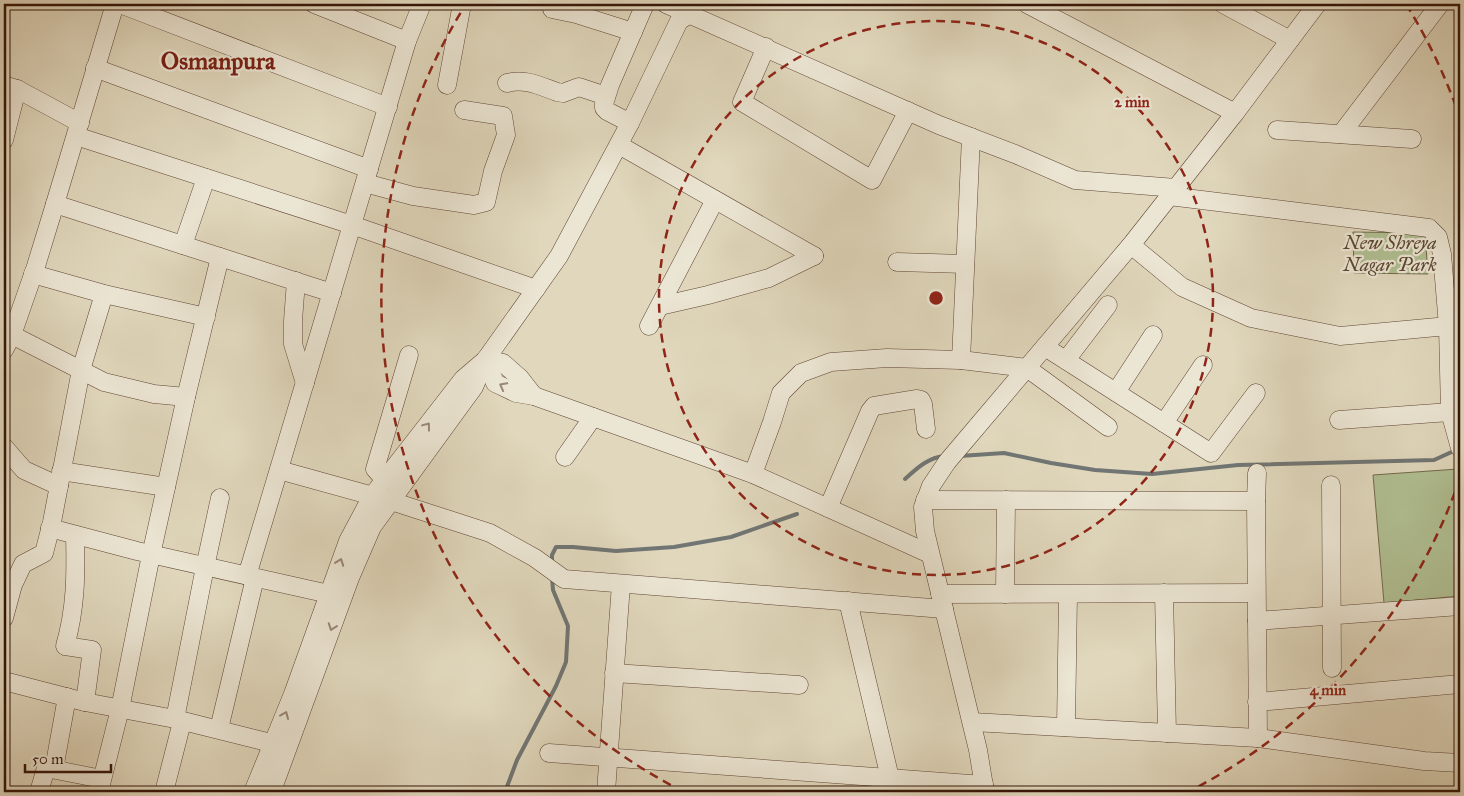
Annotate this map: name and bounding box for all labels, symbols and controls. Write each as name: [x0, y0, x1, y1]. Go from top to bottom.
district label: Osmanpura: [161, 46, 276, 76]
text: 2 min: [1114, 93, 1151, 111]
park label: New Shreya Nagar Park: [1342, 231, 1437, 276]
centre of rings: [927, 289, 945, 307]
one-way arrow: [499, 382, 508, 392]
one-way arrow: [421, 423, 429, 432]
one-way arrow: [334, 558, 344, 567]
one-way arrow: [328, 622, 338, 630]
text: 4 min: [1310, 681, 1347, 700]
one-way arrow: [278, 711, 289, 720]
scale bar: [25, 741, 111, 773]
text: 50 m: [32, 750, 64, 768]

